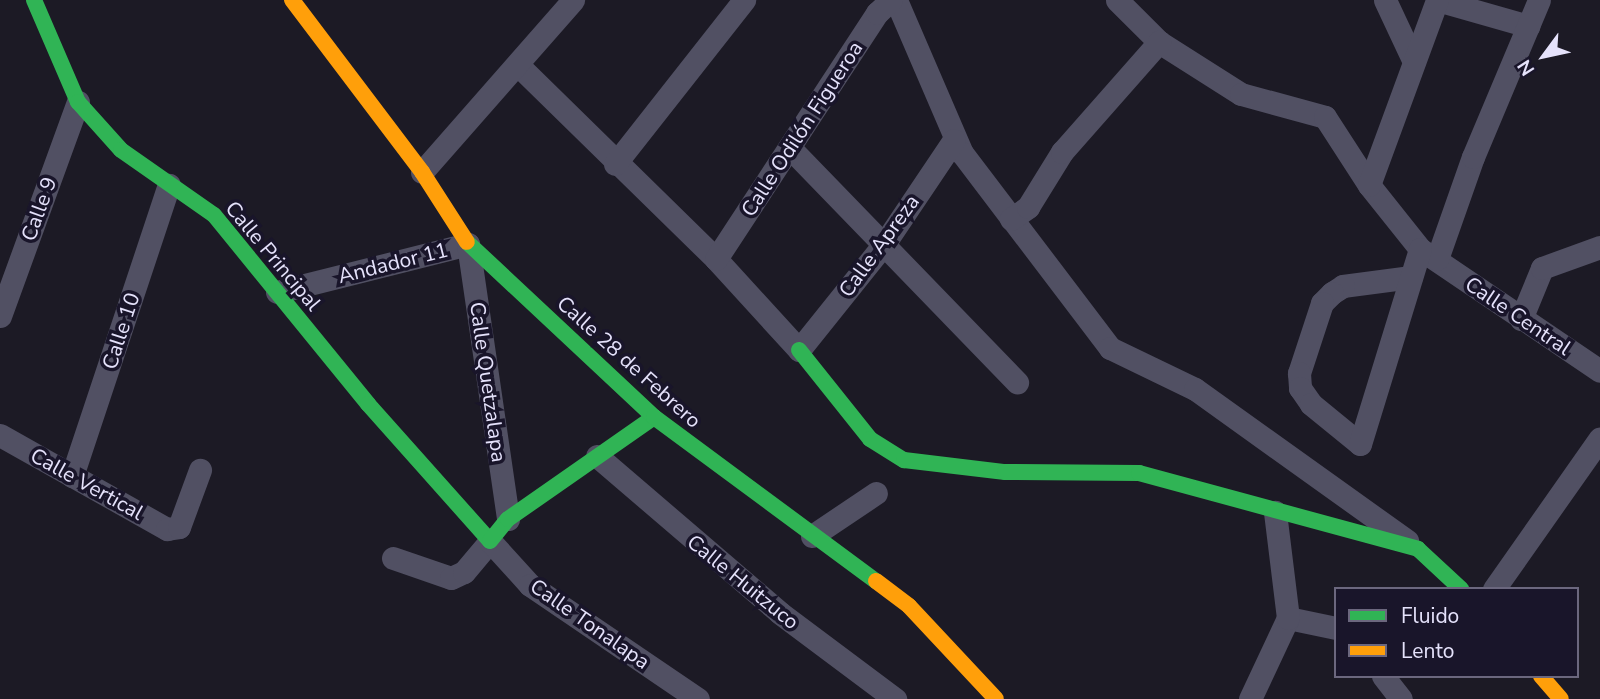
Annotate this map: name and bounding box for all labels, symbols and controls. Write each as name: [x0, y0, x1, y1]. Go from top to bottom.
north arrow: [1509, 21, 1579, 91]
street label: Calle Odilón Figueroa: [736, 37, 868, 221]
text: N: [1512, 54, 1541, 80]
street label: Calle 9: [16, 173, 62, 245]
street label: Calle Apreza: [833, 190, 925, 302]
street label: Calle Principal: [220, 196, 326, 316]
street label: Andador 11: [335, 237, 451, 289]
street label: Calle Central: [1460, 271, 1576, 361]
street label: Calle 10: [97, 290, 145, 372]
street label: Calle 28 de Febrero: [552, 291, 706, 433]
street label: Calle Quetzalapa: [464, 300, 512, 464]
street label: Calle Vertical: [26, 443, 148, 525]
street label: Calle Huitzuco: [682, 529, 804, 635]
street label: Calle Tonalapa: [525, 573, 655, 675]
legend: [1334, 587, 1579, 678]
text: Fluido: [1401, 602, 1459, 630]
text: Lento: [1401, 637, 1454, 665]

